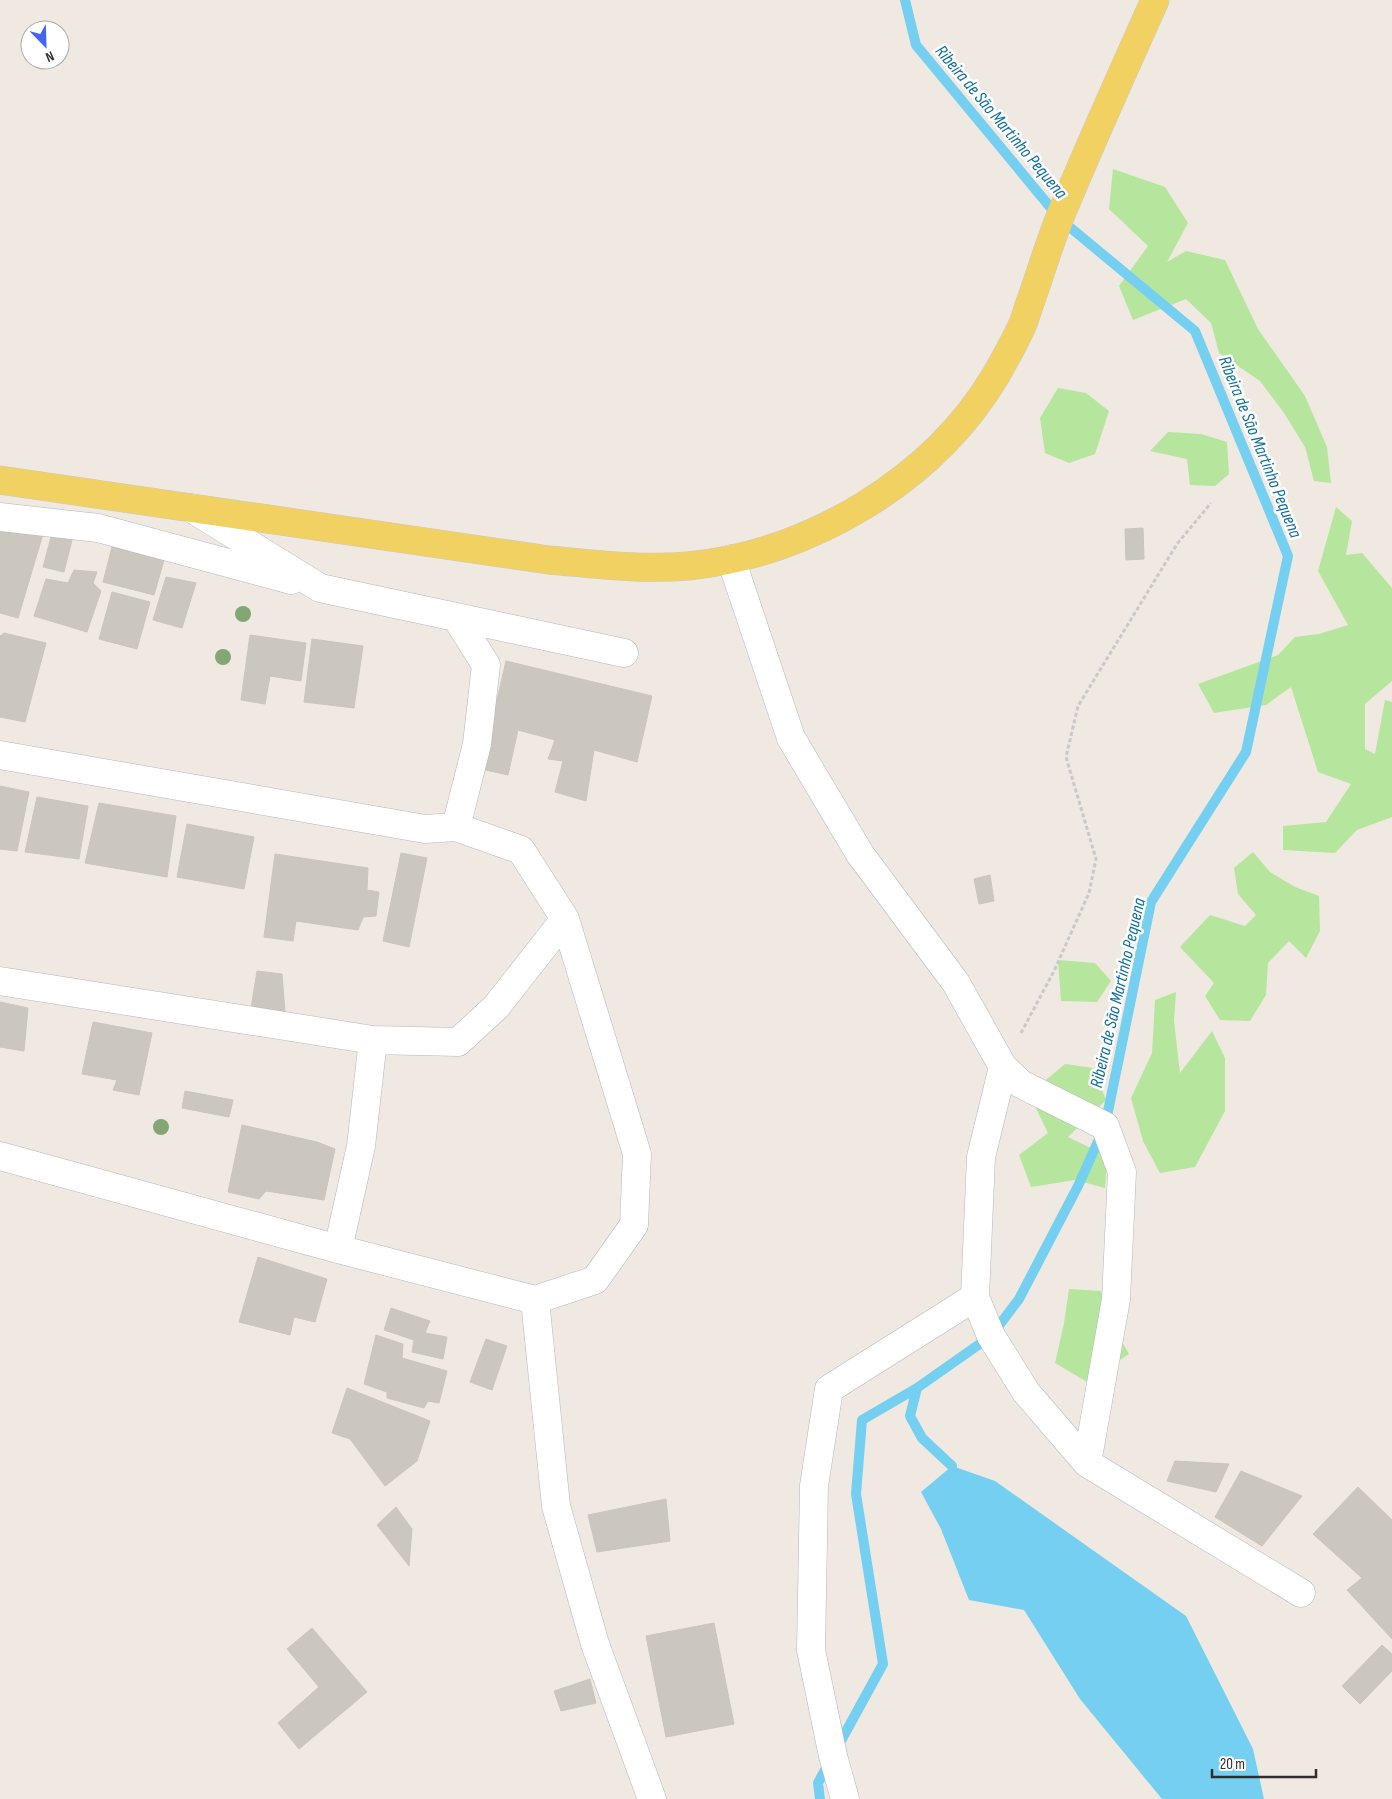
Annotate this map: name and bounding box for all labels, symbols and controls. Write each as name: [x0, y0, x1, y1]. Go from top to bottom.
north arrow: [20, 20, 70, 70]
water label: Ribeira de São Martinho Pequena: [931, 41, 1072, 204]
text: N: [43, 47, 57, 66]
water label: Ribeira de São Martinho Pequena: [1214, 353, 1306, 542]
water label: Ribeira de São Martinho Pequena: [1086, 895, 1150, 1090]
scale bar: [1212, 1746, 1316, 1778]
text: 20 m: [1220, 1755, 1245, 1774]

